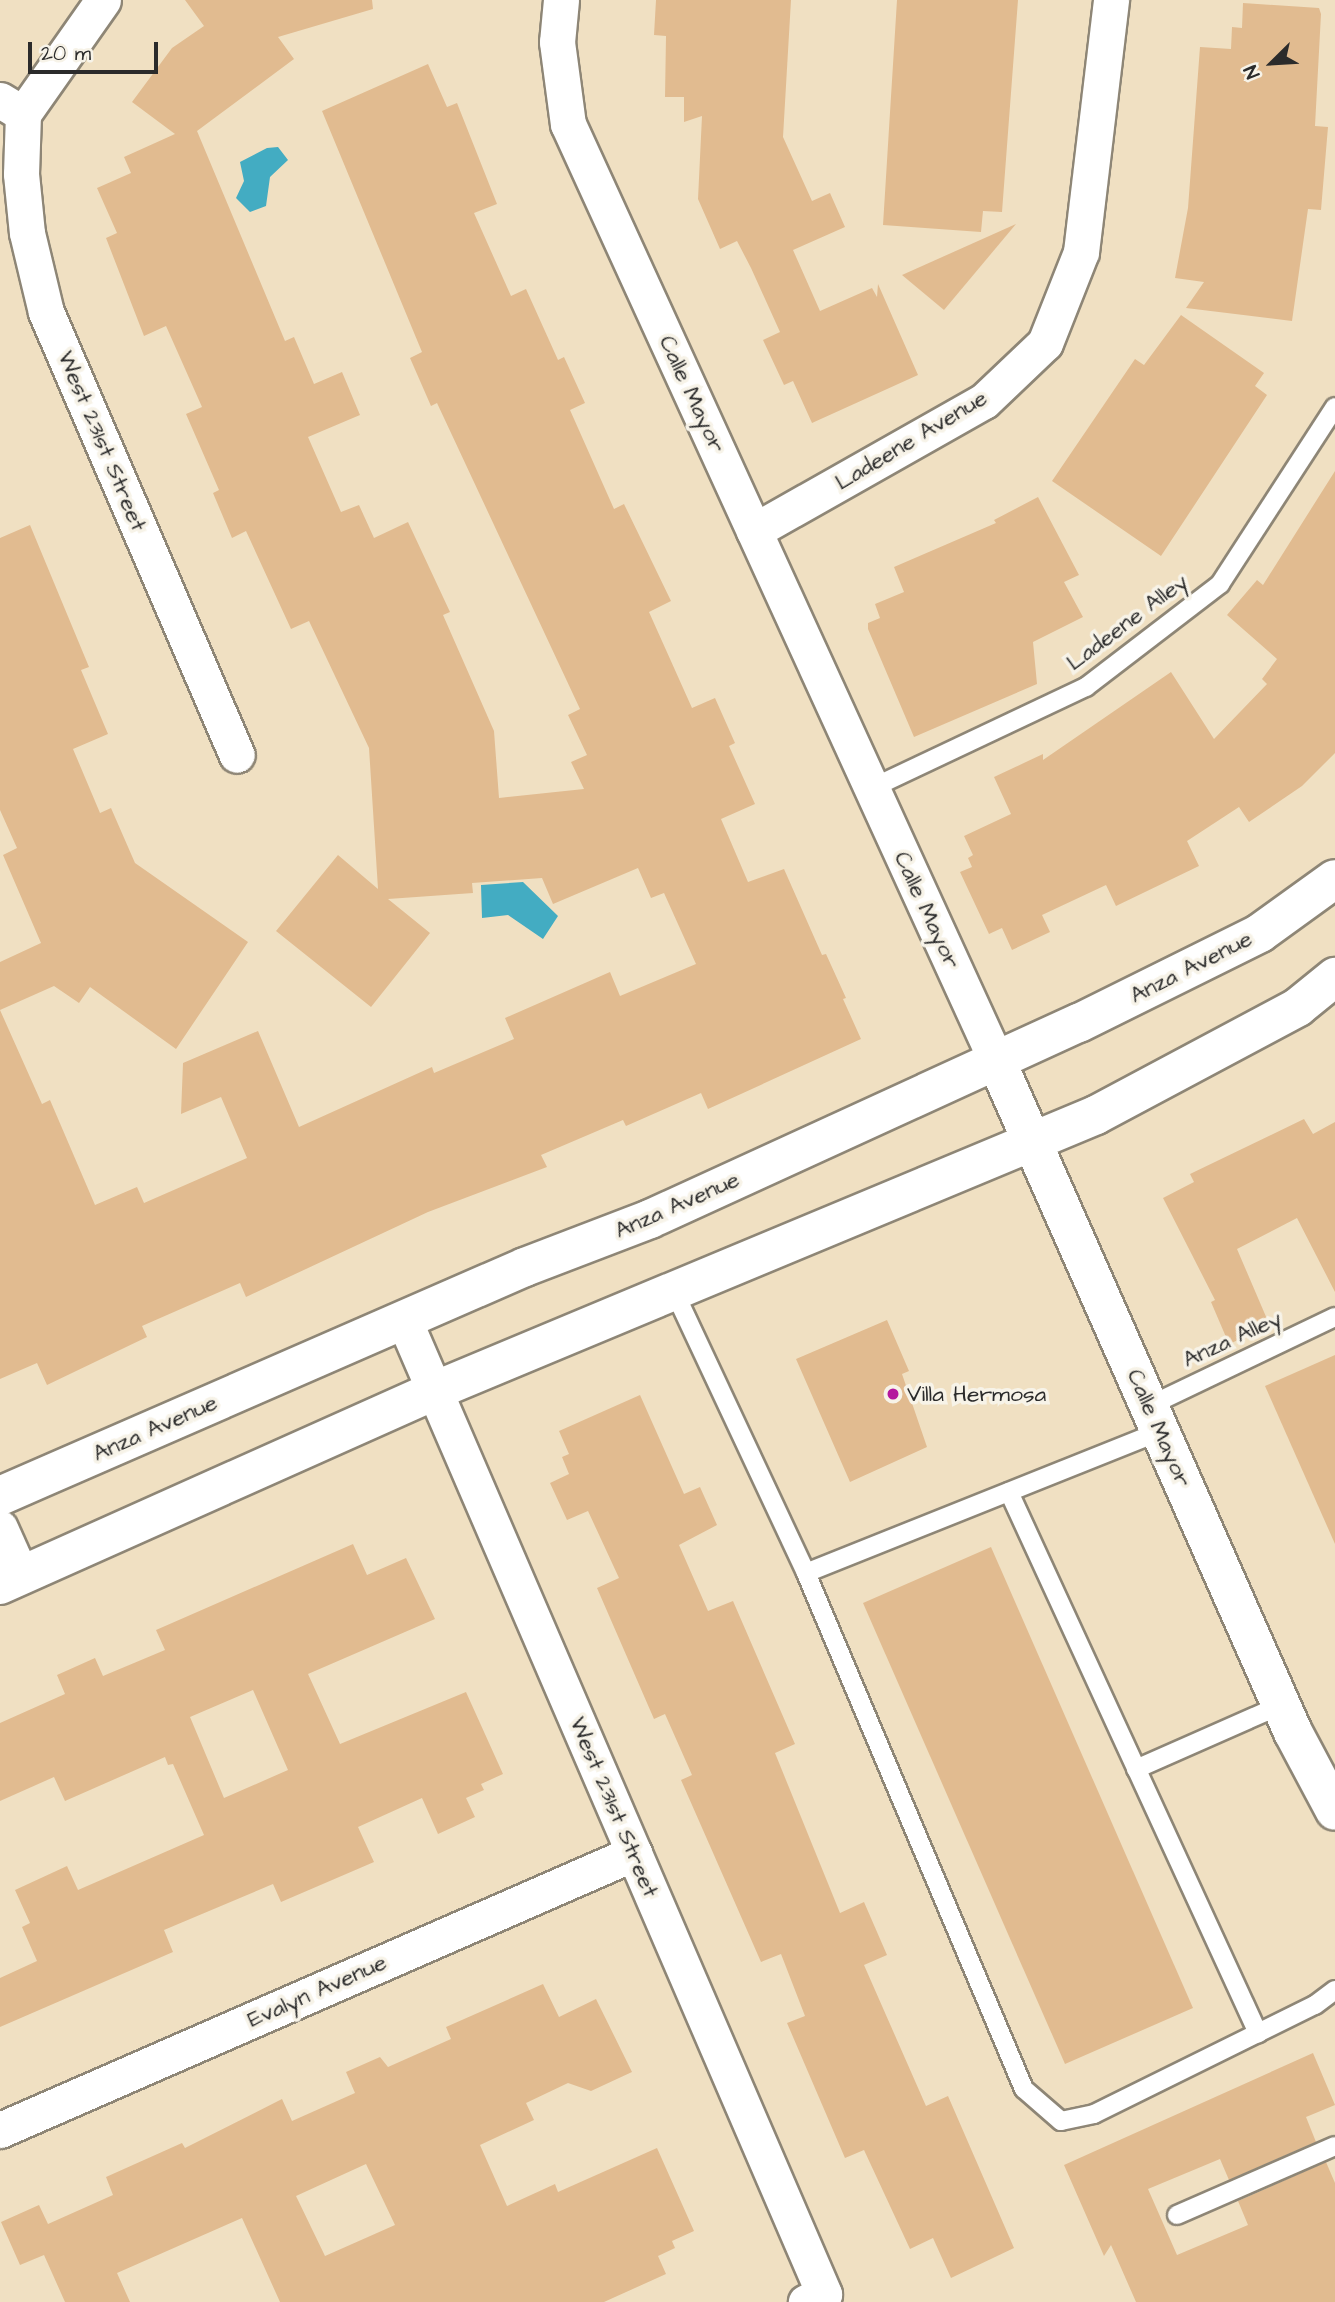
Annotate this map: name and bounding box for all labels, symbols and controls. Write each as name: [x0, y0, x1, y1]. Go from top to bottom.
scale bar: [32, 28, 161, 72]
north arrow: [1237, 28, 1307, 98]
text: 20 m: [41, 39, 91, 68]
text: N: [1238, 61, 1267, 83]
street label: Calle Mayor: [653, 331, 731, 457]
street label: West 231st Street: [52, 347, 152, 535]
street label: Ladeene Avenue: [830, 384, 992, 496]
street label: Ladeene Alley: [1061, 568, 1193, 676]
street label: Calle Mayor: [888, 847, 966, 973]
street label: Anza Avenue: [1125, 924, 1257, 1010]
street label: Anza Avenue: [611, 1165, 743, 1245]
street label: Anza Alley: [1178, 1304, 1286, 1374]
street label: Calle Mayor: [1121, 1365, 1197, 1491]
place label: Villa Hermosa: [907, 1380, 1046, 1408]
marker: Villa Hermosa: [885, 1386, 901, 1402]
street label: Anza Avenue: [89, 1388, 221, 1468]
street label: West 231st Street: [564, 1713, 664, 1901]
street label: Evalyn Avenue: [243, 1948, 391, 2034]

